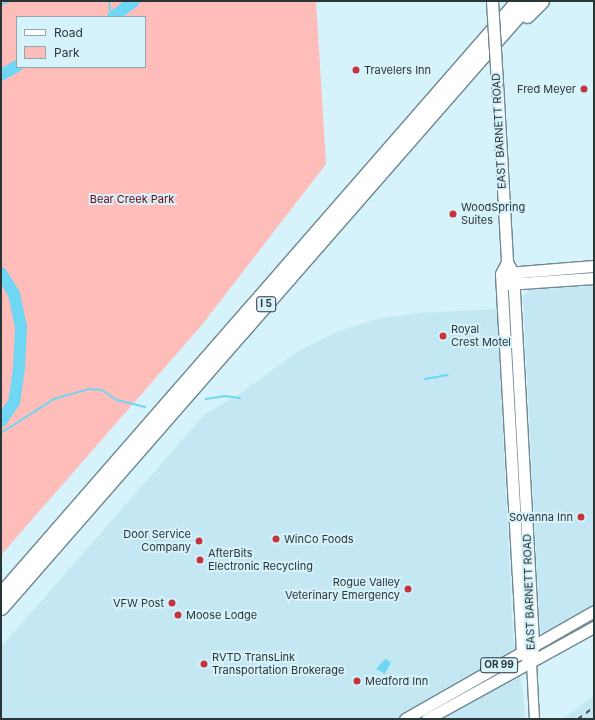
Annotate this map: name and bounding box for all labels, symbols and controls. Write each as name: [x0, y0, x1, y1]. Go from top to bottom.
legend: [16, 16, 146, 68]
text: Road: [54, 25, 83, 40]
text: Park: [54, 45, 80, 60]
place label: Travelers Inn: [364, 63, 431, 77]
marker: Travelers Inn: [351, 65, 361, 75]
street label: EAST BARNETT ROAD: [489, 73, 509, 189]
place label: Fred Meyer: [517, 82, 576, 96]
marker: Fred Meyer: [579, 84, 589, 94]
park label: Bear Creek Park: [90, 192, 174, 206]
place label: WoodSpring Suites: [461, 201, 525, 227]
marker: WoodSpring Suites: [448, 209, 458, 219]
road number: I 5: [256, 296, 276, 312]
place label: Royal Crest Motel: [451, 323, 511, 349]
marker: Royal Crest Motel: [438, 331, 448, 341]
place label: Sovanna Inn: [509, 510, 573, 524]
marker: Sovanna Inn: [576, 512, 586, 522]
place label: Door Service Company: [123, 528, 191, 554]
place label: WinCo Foods: [284, 532, 354, 546]
marker: WinCo Foods: [271, 534, 281, 544]
street label: EAST BARNETT ROAD: [520, 534, 538, 650]
marker: Door Service Company: [194, 536, 204, 546]
place label: AfterBits Electronic Recycling: [208, 547, 313, 573]
marker: AfterBits Electronic Recycling: [195, 555, 205, 565]
place label: Rogue Valley Veterinary Emergency: [285, 576, 400, 602]
marker: Rogue Valley Veterinary Emergency: [403, 584, 413, 594]
place label: VFW Post: [113, 596, 164, 610]
marker: VFW Post: [167, 598, 177, 608]
place label: Moose Lodge: [186, 608, 257, 622]
marker: Moose Lodge: [173, 610, 183, 620]
place label: RVTD TransLink Transportation Brokerage: [212, 651, 344, 677]
road number: OR 99: [480, 657, 518, 673]
marker: RVTD TransLink Transportation Brokerage: [199, 659, 209, 669]
place label: Medford Inn: [365, 674, 428, 688]
marker: Medford Inn: [352, 676, 362, 686]

